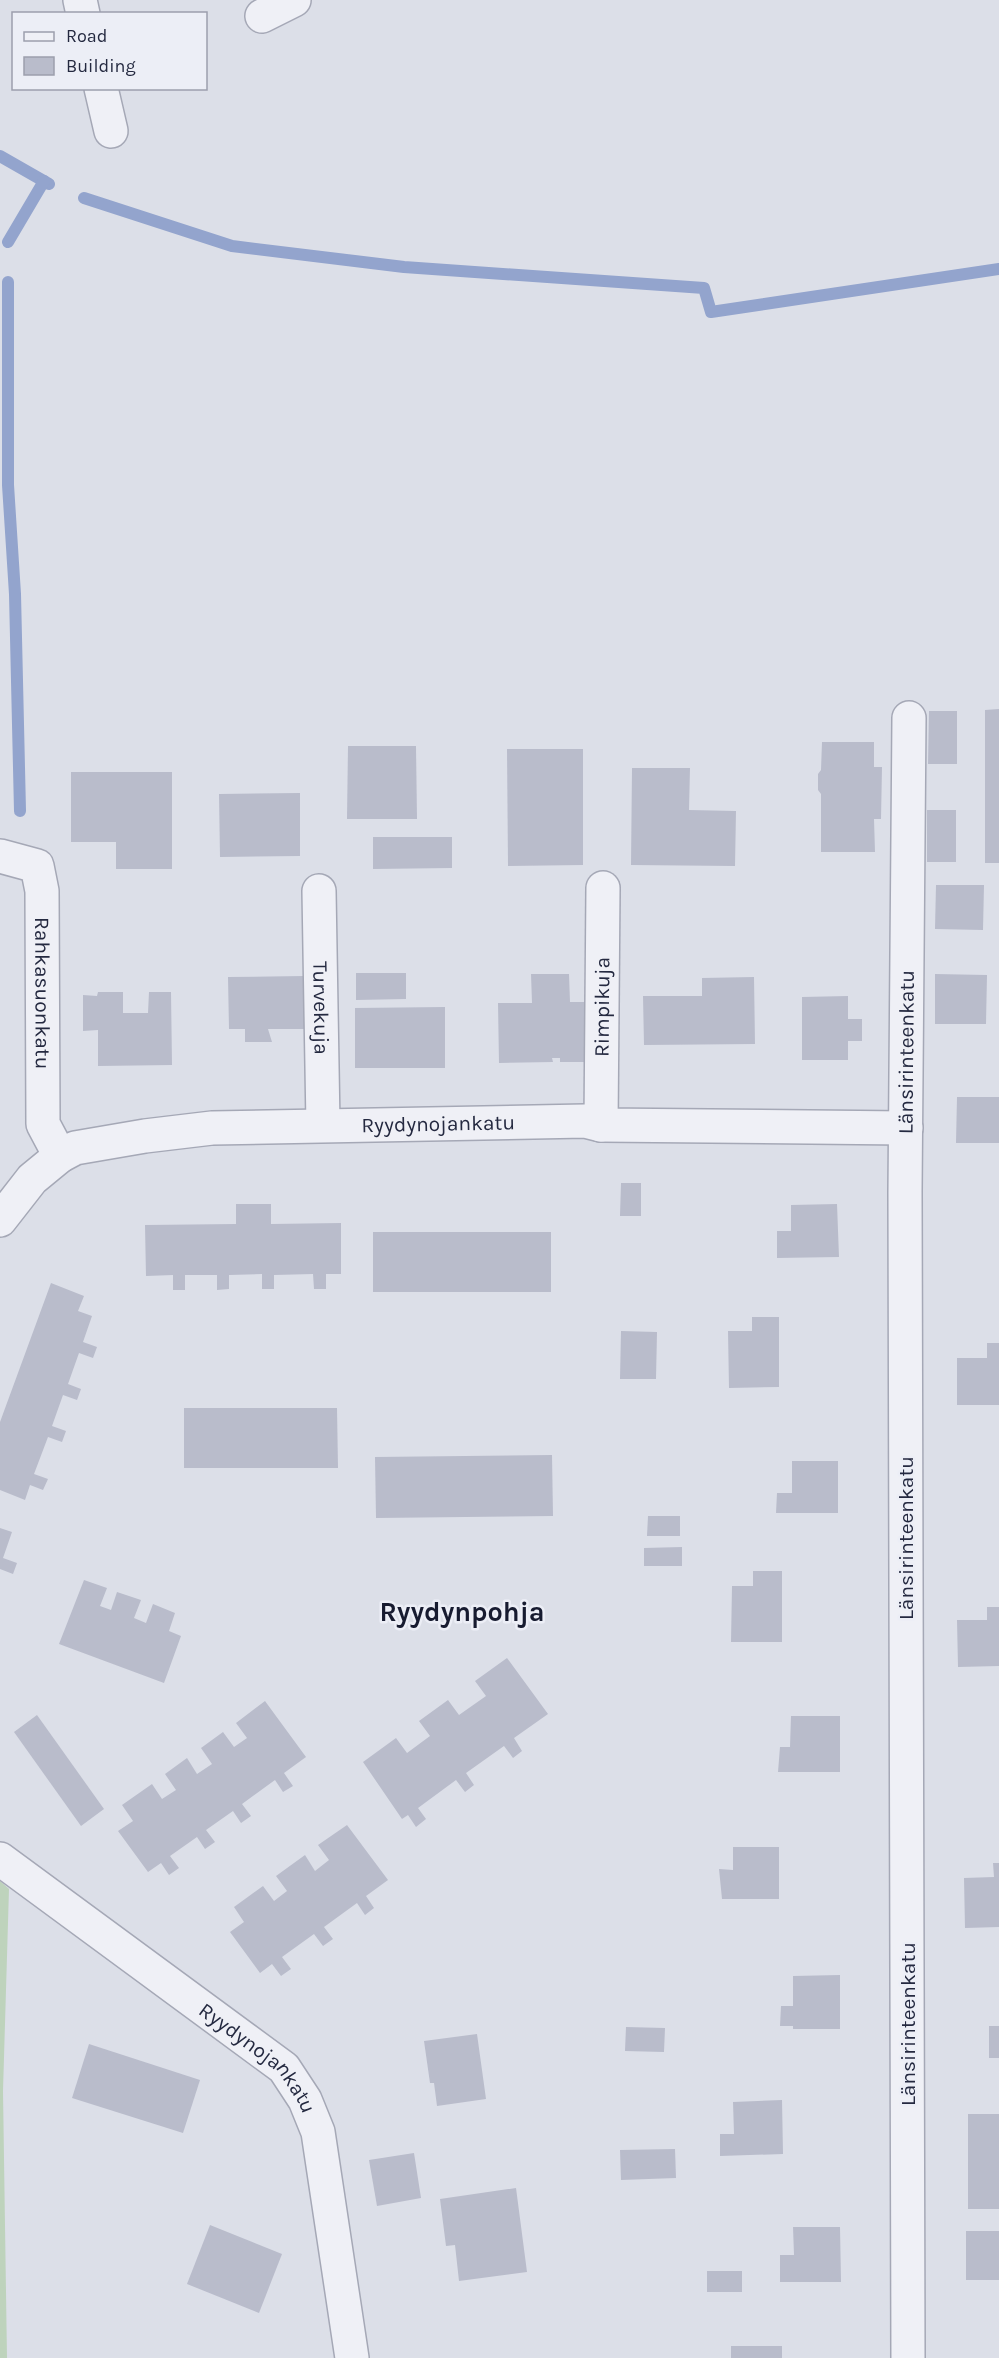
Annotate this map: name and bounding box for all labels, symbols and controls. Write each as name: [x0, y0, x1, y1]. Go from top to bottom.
legend: [12, 12, 207, 90]
text: Road: [66, 25, 107, 47]
text: Building: [66, 55, 136, 77]
street label: Rahkasuonkatu: [30, 917, 55, 1069]
street label: Rimpikuja: [590, 957, 614, 1057]
street label: Turvekuja: [308, 961, 334, 1055]
street label: Länsirinteenkatu: [893, 970, 919, 1134]
street label: Ryydynojankatu: [361, 1110, 515, 1137]
street label: Länsirinteenkatu: [894, 1456, 918, 1620]
district label: Ryydynpohja: [380, 1596, 544, 1628]
street label: Länsirinteenkatu: [896, 1942, 920, 2106]
street label: Ryydynojankatu: [194, 1998, 321, 2117]

